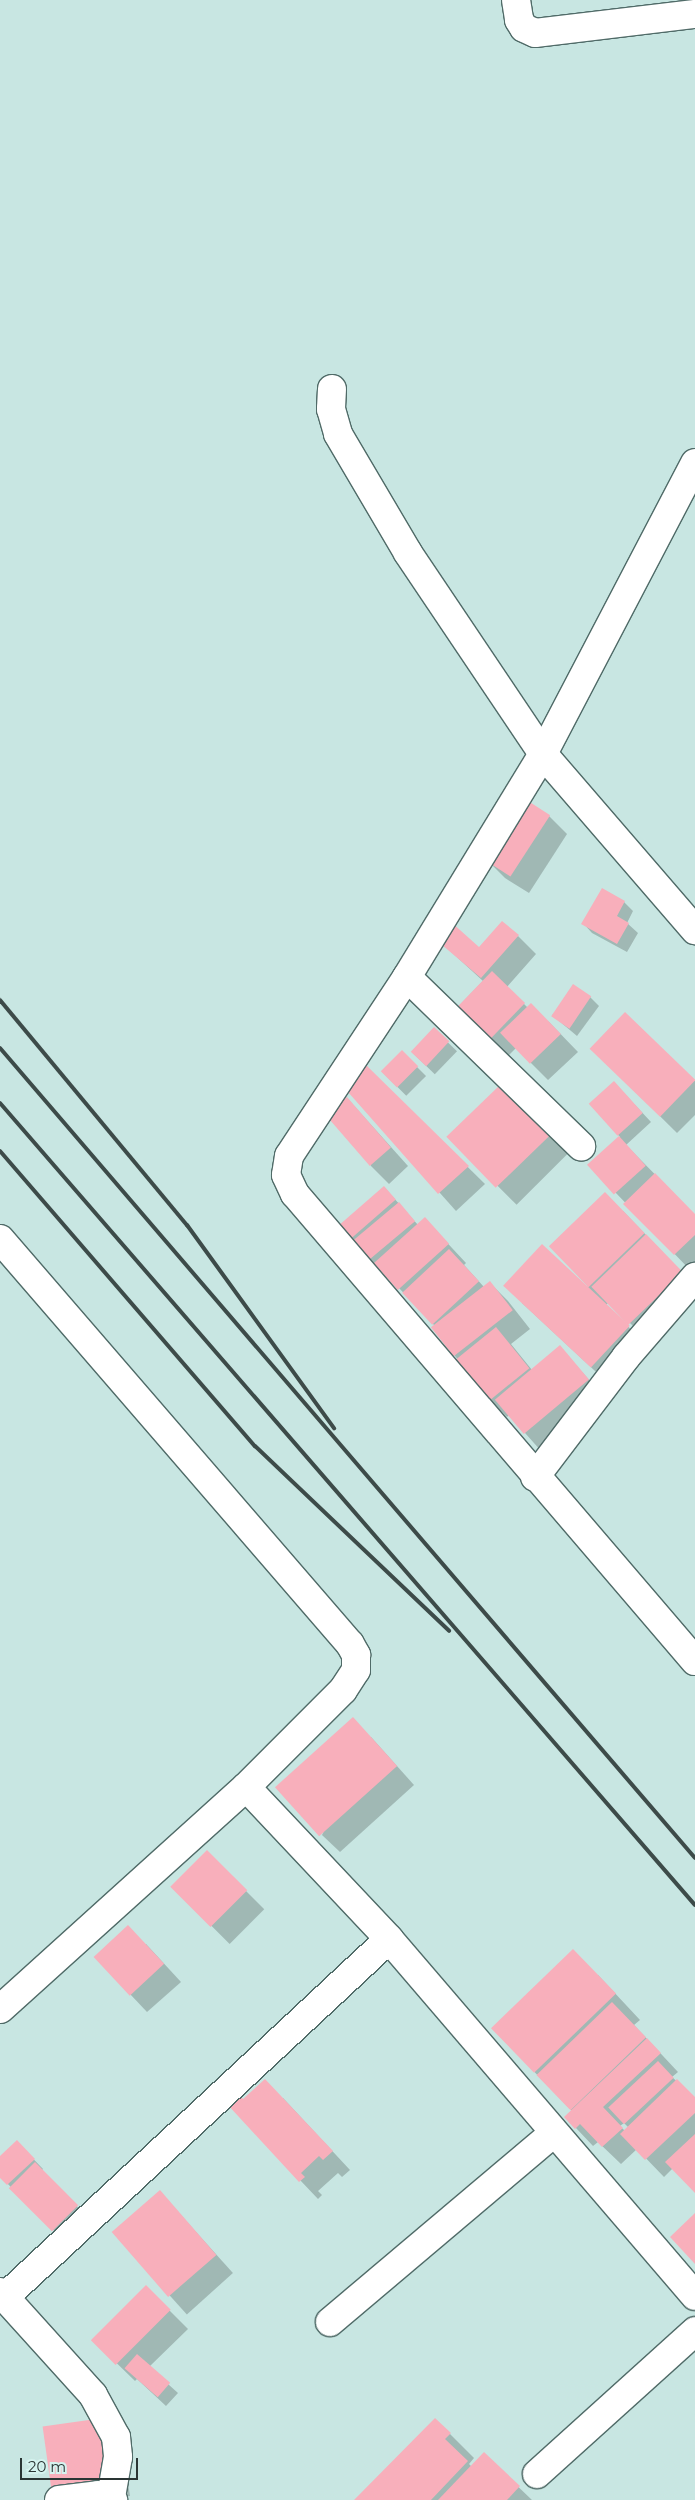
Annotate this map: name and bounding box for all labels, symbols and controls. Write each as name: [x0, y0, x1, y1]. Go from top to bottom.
scale bar: [22, 2448, 140, 2480]
text: 20 m: [28, 2457, 66, 2476]

